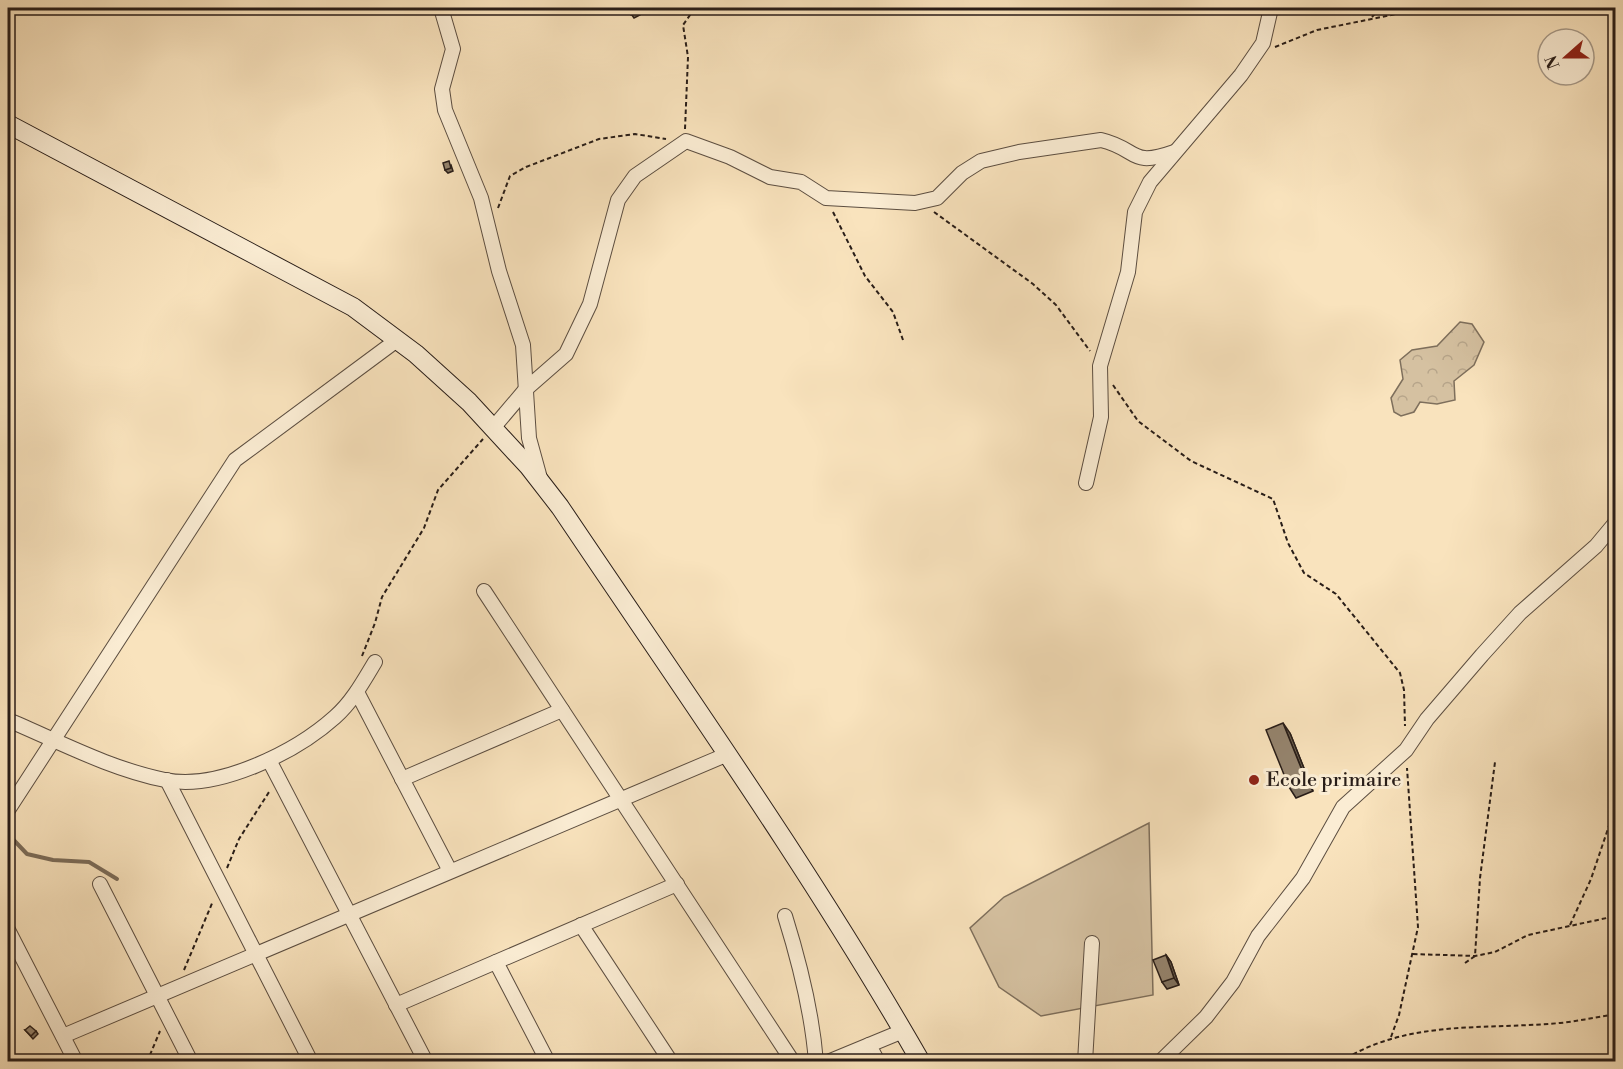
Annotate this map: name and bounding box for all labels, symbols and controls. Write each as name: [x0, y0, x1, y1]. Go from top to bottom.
north arrow: [1536, 27, 1596, 87]
text: N: [1541, 52, 1565, 72]
place label: Ecole primaire: [1266, 768, 1401, 793]
marker: Ecole primaire: [1247, 773, 1261, 787]

